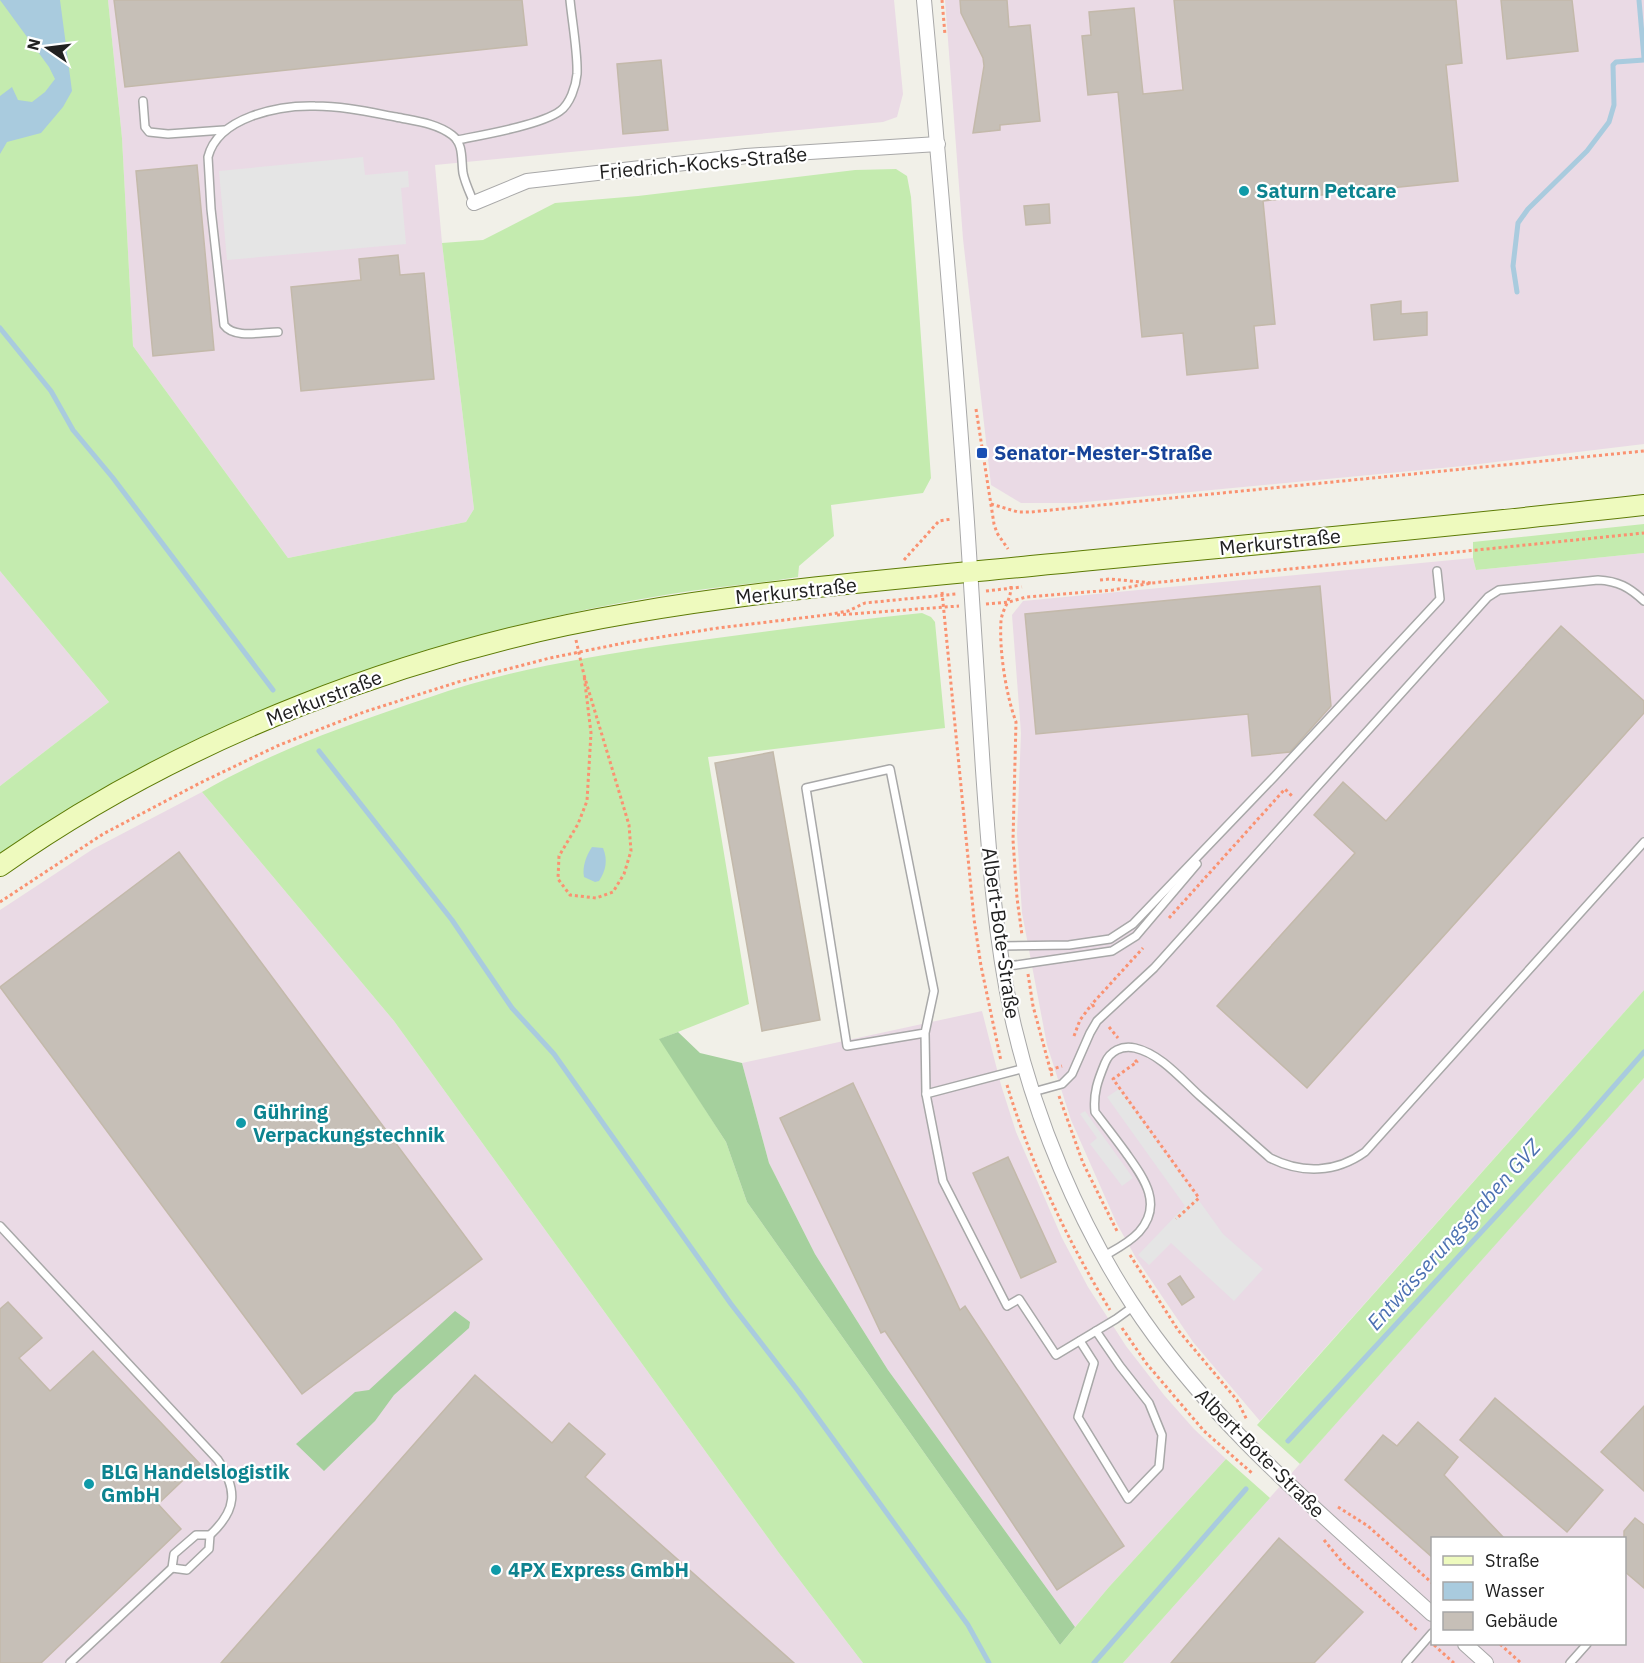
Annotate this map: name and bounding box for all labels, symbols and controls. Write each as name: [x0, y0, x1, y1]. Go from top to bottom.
north arrow: [18, 18, 78, 78]
text: N: [22, 36, 45, 52]
street label: Friedrich-Kocks-Straße: [598, 140, 808, 185]
place label: Saturn Petcare: [1256, 177, 1397, 204]
marker: Saturn Petcare: [1237, 184, 1251, 198]
place label: Senator-Mester-Straße: [994, 439, 1212, 466]
marker: Senator-Mester-Straße: [975, 446, 989, 460]
street label: Merkurstraße: [1218, 522, 1342, 561]
street label: Merkurstraße: [734, 571, 858, 610]
street label: Merkurstraße: [262, 663, 386, 732]
street label: Albert-Bote-Straße: [976, 845, 1027, 1021]
place label: Gühring Verpackungstechnik: [253, 1098, 445, 1148]
marker: Gühring Verpackungstechnik: [234, 1116, 248, 1130]
water label: Entwässerungsgraben GVZ: [1360, 1132, 1547, 1336]
street label: Albert-Bote-Straße: [1190, 1382, 1331, 1523]
place label: BLG Handelslogistik GmbH: [101, 1458, 290, 1508]
marker: BLG Handelslogistik GmbH: [82, 1477, 96, 1491]
legend: [1431, 1537, 1626, 1645]
text: Straße: [1485, 1549, 1539, 1572]
place label: 4PX Express GmbH: [508, 1556, 689, 1583]
marker: 4PX Express GmbH: [489, 1563, 503, 1577]
text: Wasser: [1485, 1579, 1545, 1602]
text: Gebäude: [1485, 1609, 1558, 1632]

